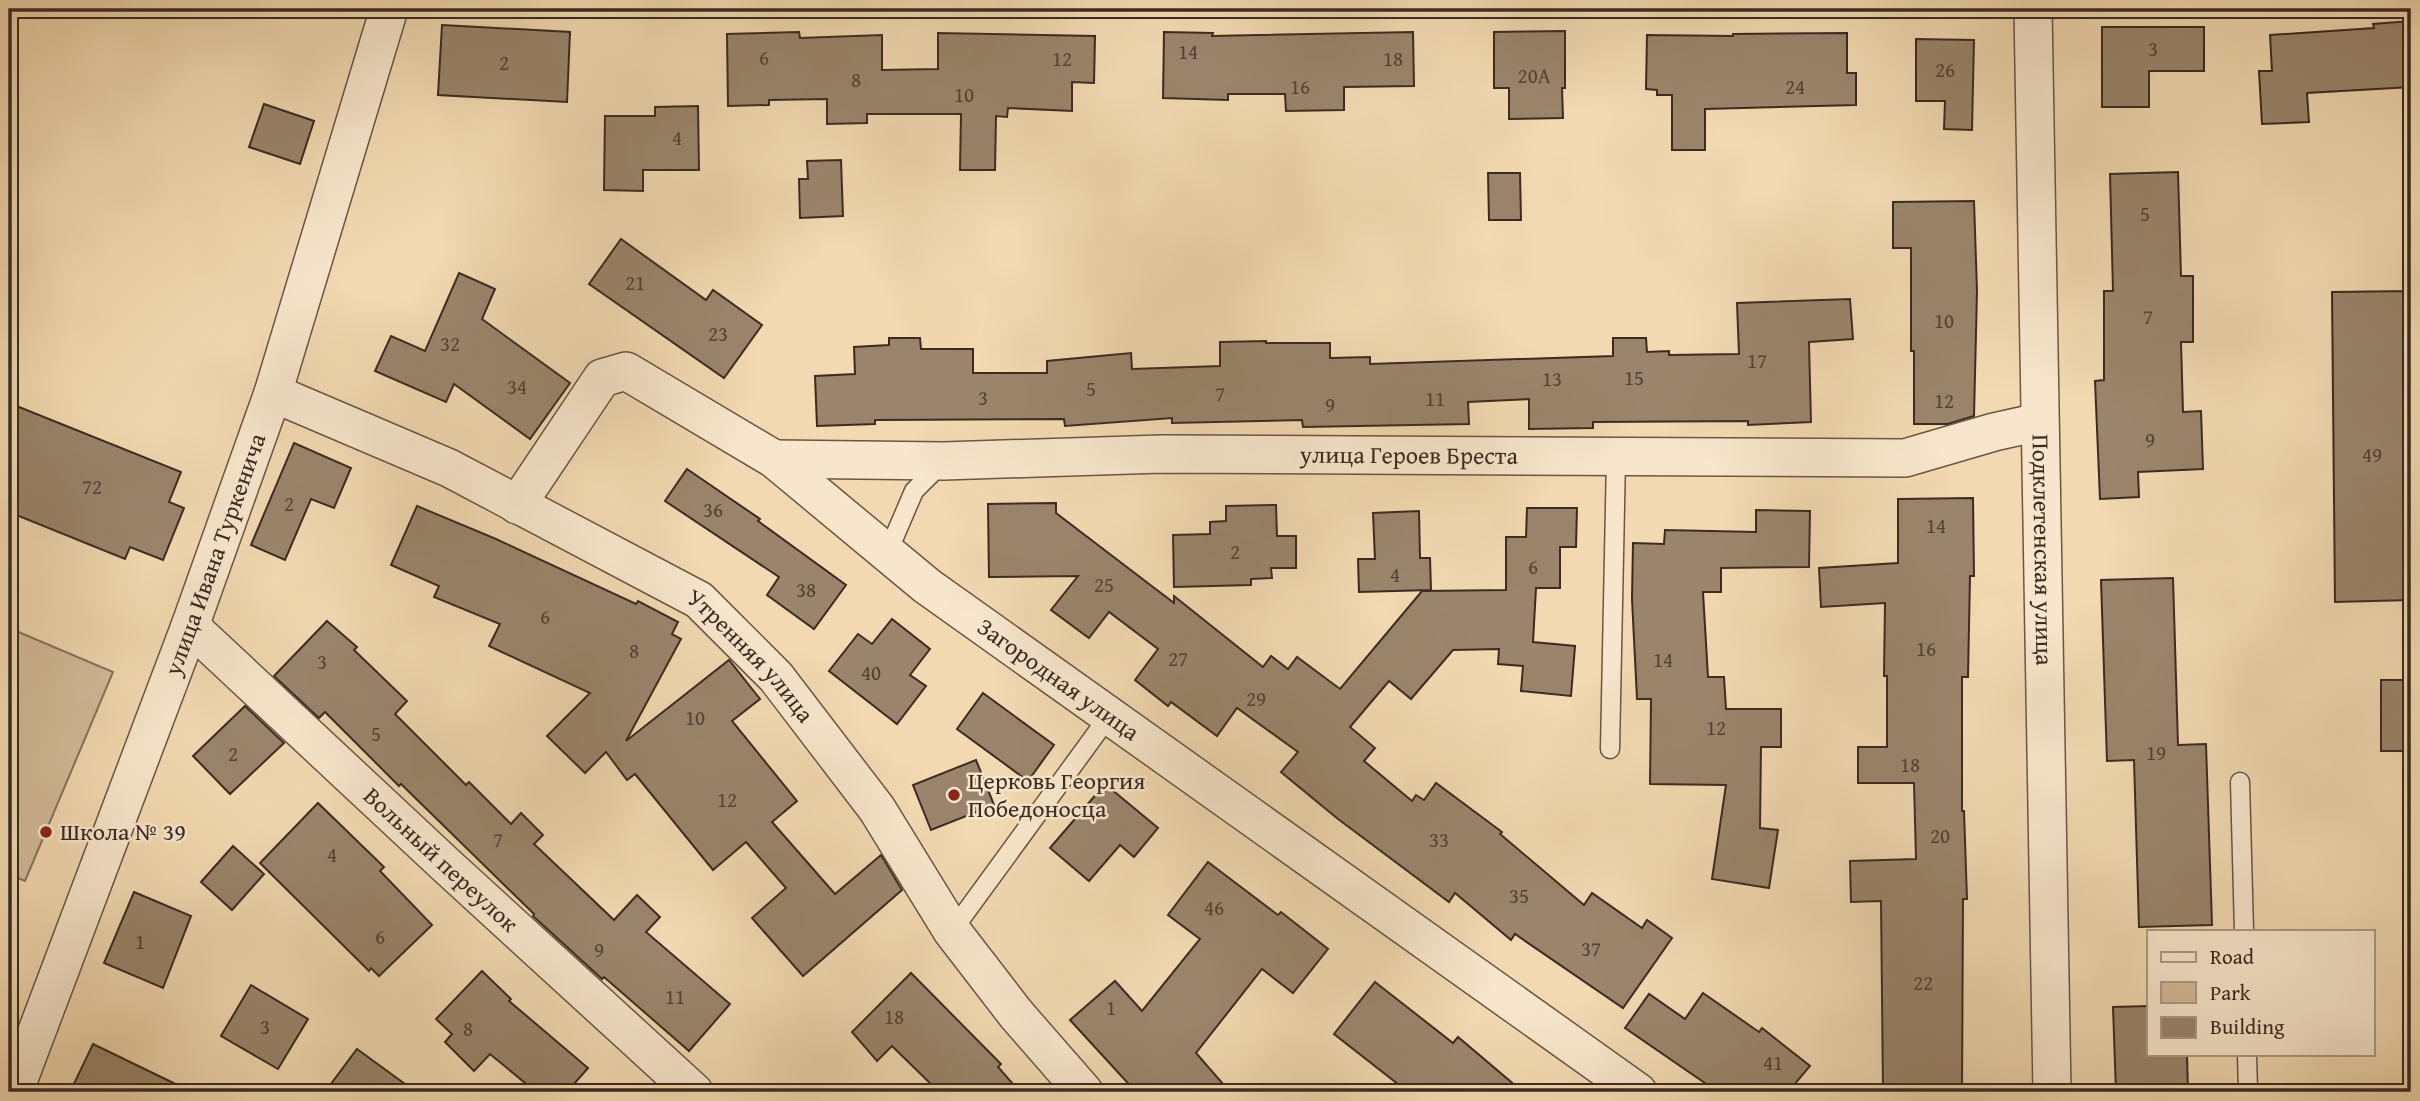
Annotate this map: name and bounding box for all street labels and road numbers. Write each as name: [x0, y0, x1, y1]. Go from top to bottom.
street label: улица Ивана Туркенича: [155, 428, 274, 681]
street label: Подклетенская улица: [2023, 434, 2063, 667]
street label: улица Героев Бреста: [1299, 437, 1519, 473]
street label: Утренняя улица: [682, 579, 823, 730]
street label: Загородная улица: [970, 609, 1147, 749]
street label: Вольный переулок: [356, 779, 527, 941]

